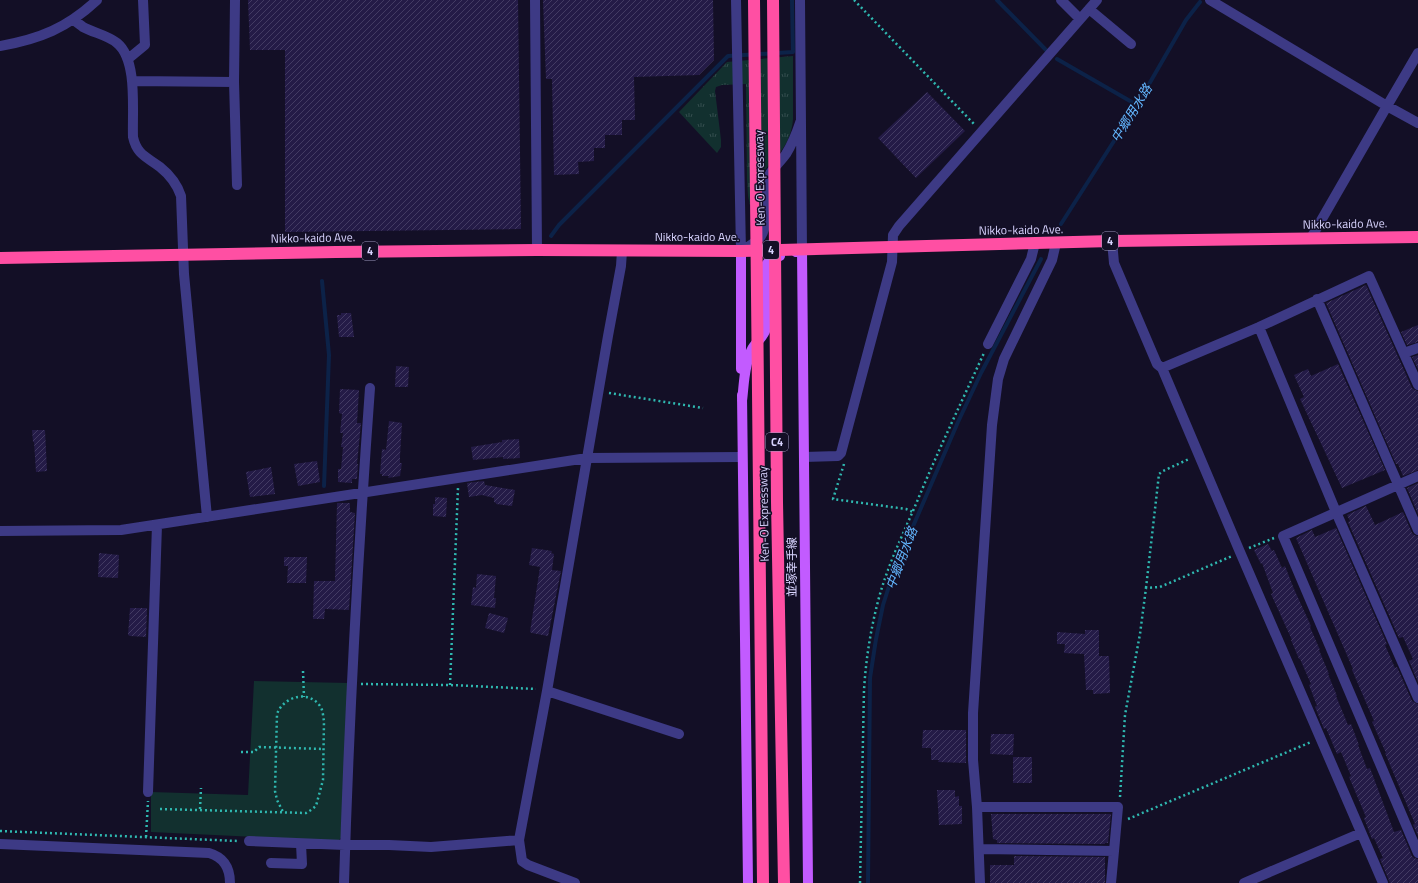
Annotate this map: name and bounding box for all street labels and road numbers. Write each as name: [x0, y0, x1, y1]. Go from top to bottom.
street label: Ken-O Expressway: [749, 130, 770, 226]
street label: Nikko-kaido Ave.: [1303, 213, 1387, 234]
street label: Nikko-kaido Ave.: [979, 219, 1063, 240]
street label: Nikko-kaido Ave.: [271, 227, 355, 248]
street label: Nikko-kaido Ave.: [655, 227, 739, 246]
road number: 4: [1102, 232, 1118, 250]
road number: 4: [763, 241, 779, 259]
road number: 4: [362, 242, 378, 260]
road number: C4: [766, 433, 788, 451]
street label: Ken-O Expressway: [753, 466, 774, 562]
street label: 並塚幸手線: [782, 537, 801, 597]

